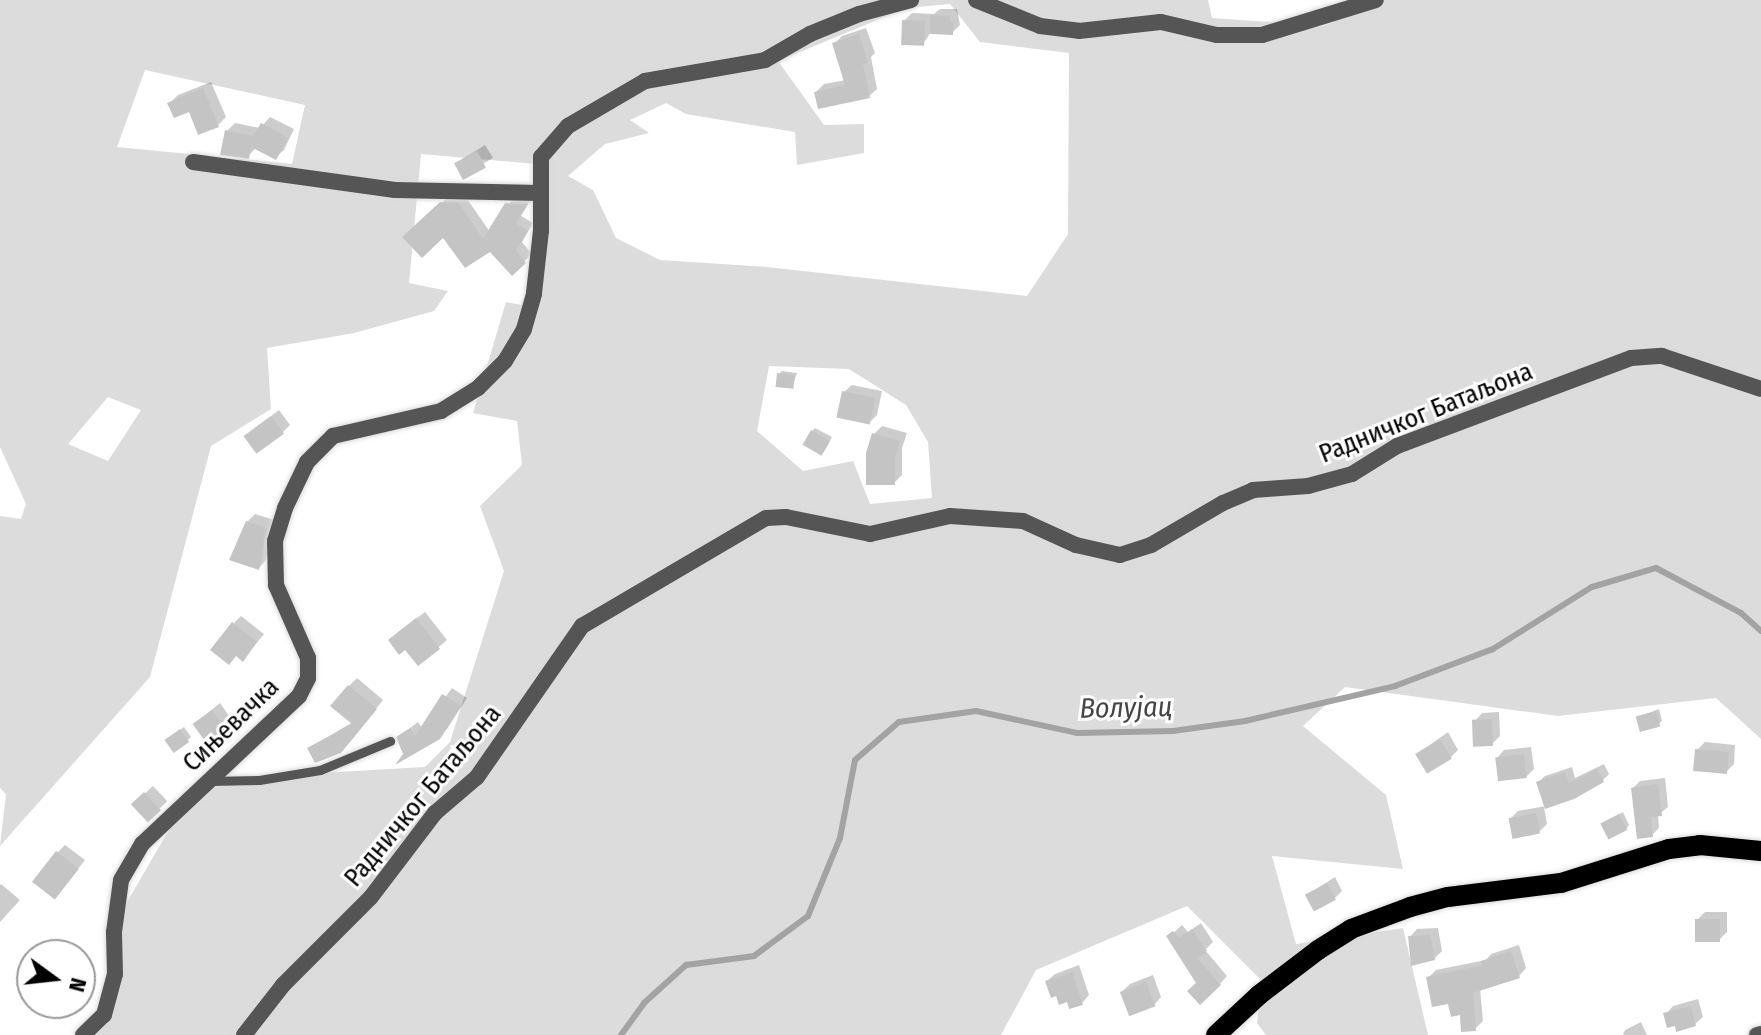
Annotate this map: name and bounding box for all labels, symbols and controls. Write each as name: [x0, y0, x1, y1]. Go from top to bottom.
street label: Радничког Батаљона: [1315, 356, 1537, 470]
street label: Сињевачка: [176, 672, 286, 778]
water label: Волујац: [1079, 690, 1173, 726]
street label: Радничког Батаљона: [338, 699, 508, 893]
north arrow: [16, 939, 96, 1019]
text: N: [63, 975, 92, 995]

